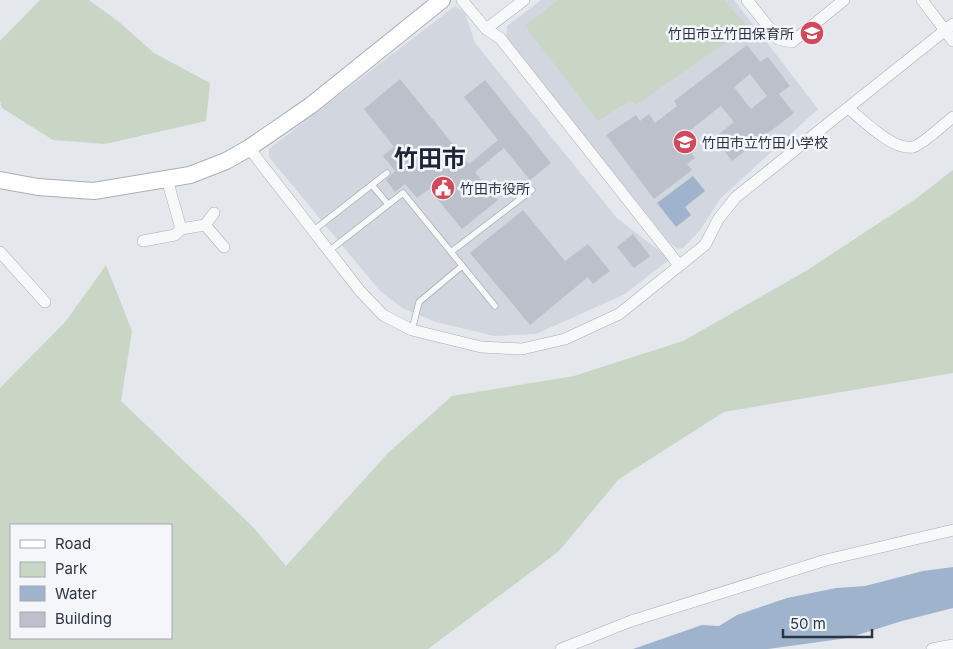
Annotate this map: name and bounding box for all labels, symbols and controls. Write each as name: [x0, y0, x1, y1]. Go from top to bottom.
school or university icon: 竹田市立竹田保育所: [799, 20, 825, 46]
place label: 竹田市立竹田保育所: [668, 25, 794, 42]
school or university icon: 竹田市立竹田小学校: [672, 129, 698, 155]
place label: 竹田市立竹田小学校: [702, 134, 828, 151]
district label: 竹田市: [394, 144, 466, 173]
public building icon: 竹田市役所: [430, 175, 456, 201]
place label: 竹田市役所: [460, 180, 530, 197]
legend: [10, 524, 172, 639]
text: Road: [55, 534, 91, 553]
text: Park: [55, 559, 88, 578]
text: Water: [55, 584, 97, 603]
scale bar: [783, 606, 872, 638]
text: Building: [55, 609, 112, 628]
text: 50 m: [790, 614, 826, 633]

